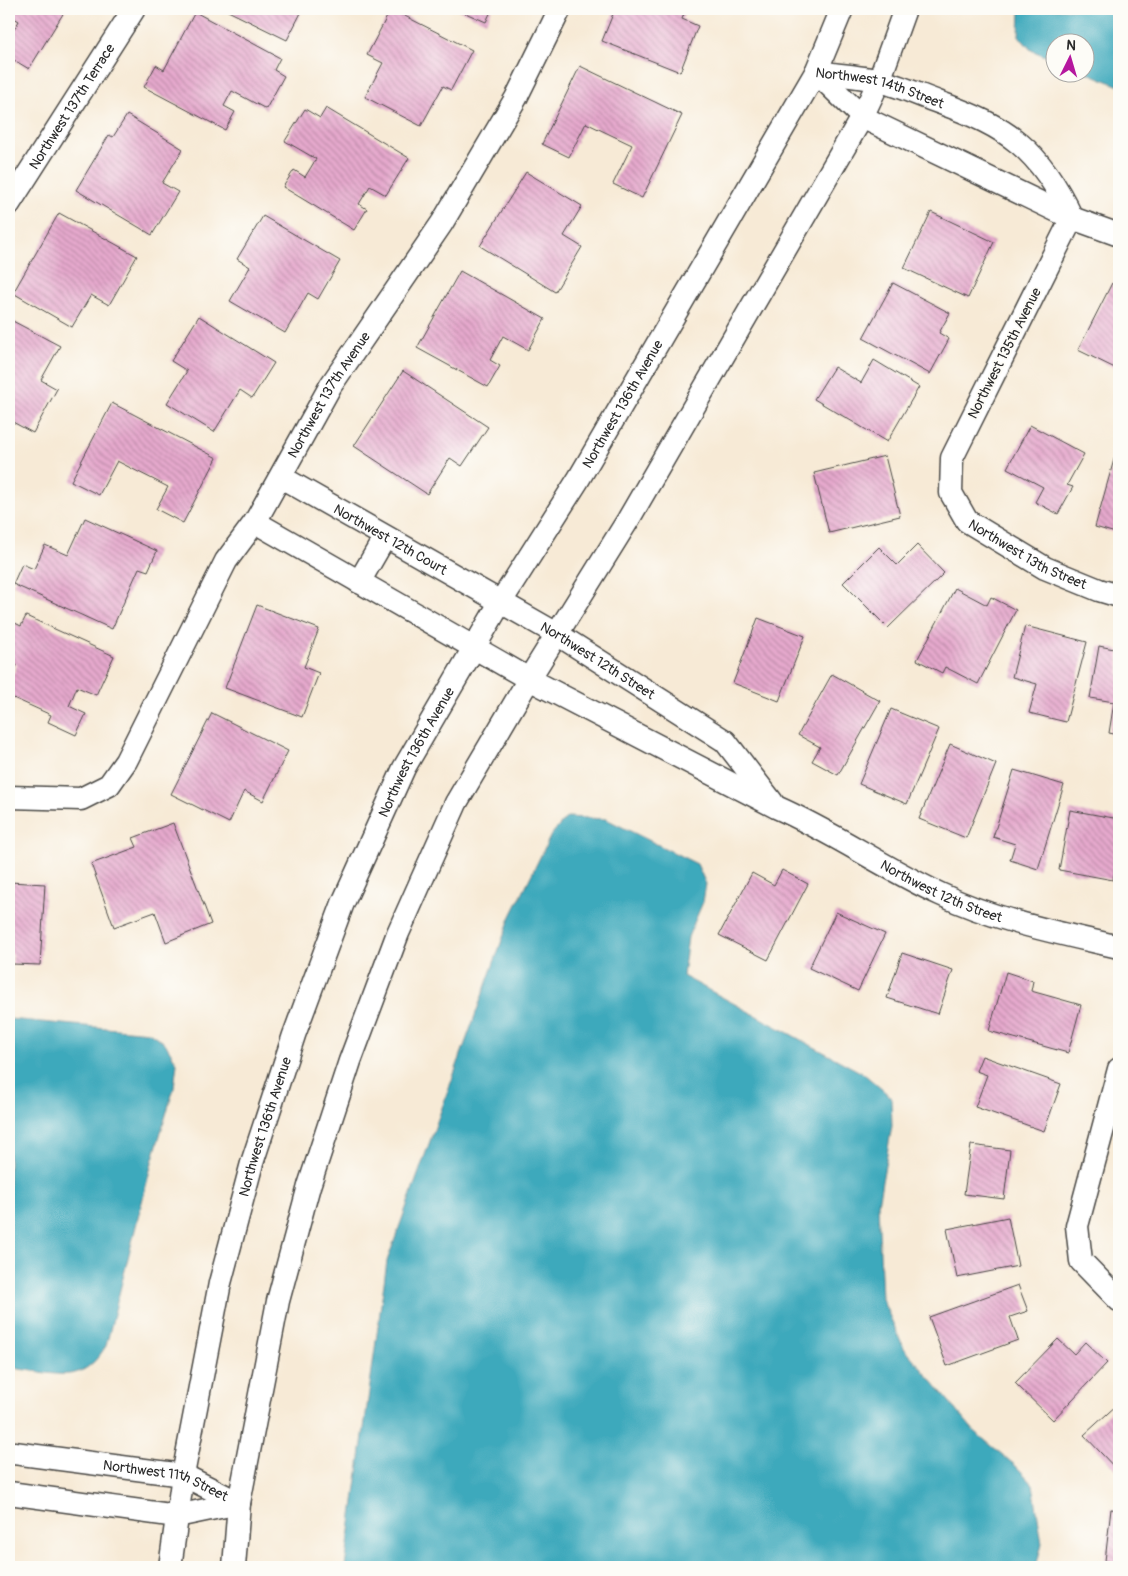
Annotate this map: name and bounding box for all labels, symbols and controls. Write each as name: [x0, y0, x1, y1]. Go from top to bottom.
north arrow: [1046, 32, 1096, 82]
text: N: [1066, 37, 1077, 54]
street label: Northwest 137th Terrace: [25, 41, 119, 173]
street label: Northwest 14th Street: [815, 64, 947, 113]
street label: Northwest 135th Avenue: [964, 285, 1045, 422]
street label: Northwest 137th Avenue: [284, 329, 374, 461]
street label: Northwest 136th Avenue: [579, 337, 667, 471]
street label: Northwest 12th Court: [330, 501, 450, 579]
street label: Northwest 13th Street: [965, 516, 1089, 593]
street label: Northwest 12th Street: [537, 618, 658, 703]
street label: Northwest 136th Avenue: [375, 684, 458, 820]
street label: Northwest 12th Street: [877, 856, 1005, 926]
street label: Northwest 136th Avenue: [235, 1055, 295, 1198]
street label: Northwest 11th Street: [102, 1457, 231, 1505]

